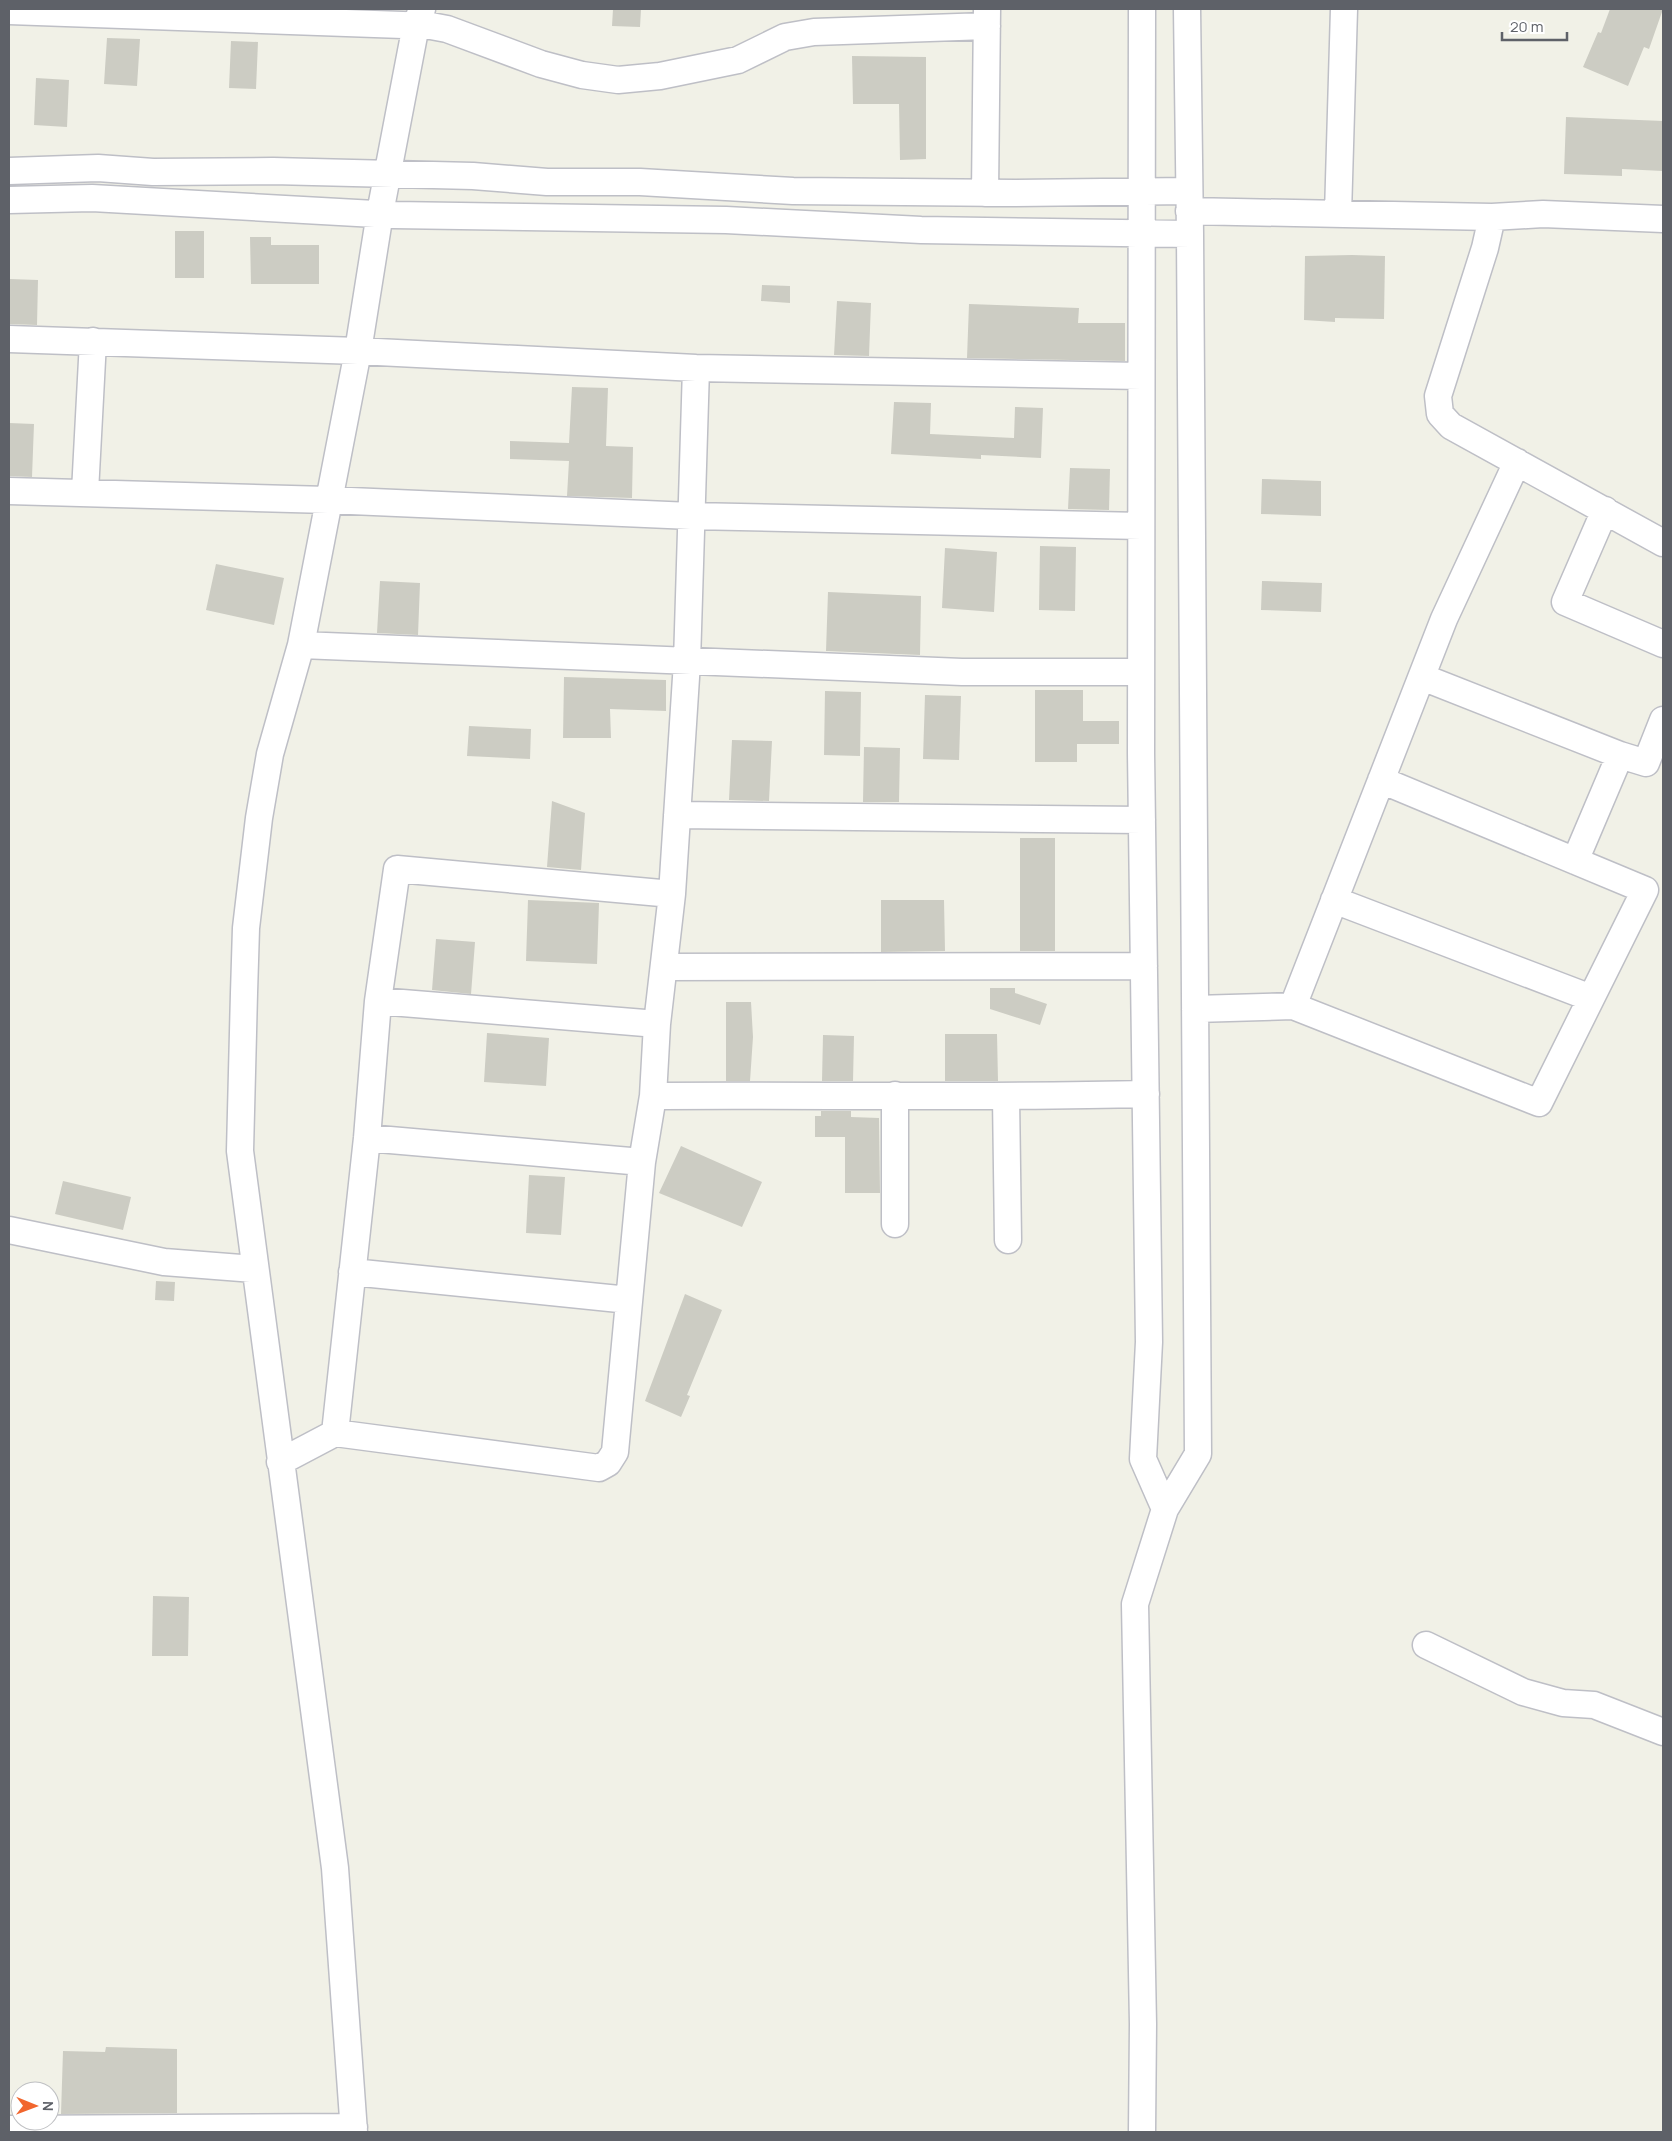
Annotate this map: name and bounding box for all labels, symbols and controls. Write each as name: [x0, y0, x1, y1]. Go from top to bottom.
scale bar: [1502, 10, 1567, 42]
text: 20 m: [1510, 16, 1543, 37]
north arrow: [10, 2081, 60, 2131]
text: N: [39, 2101, 58, 2111]

